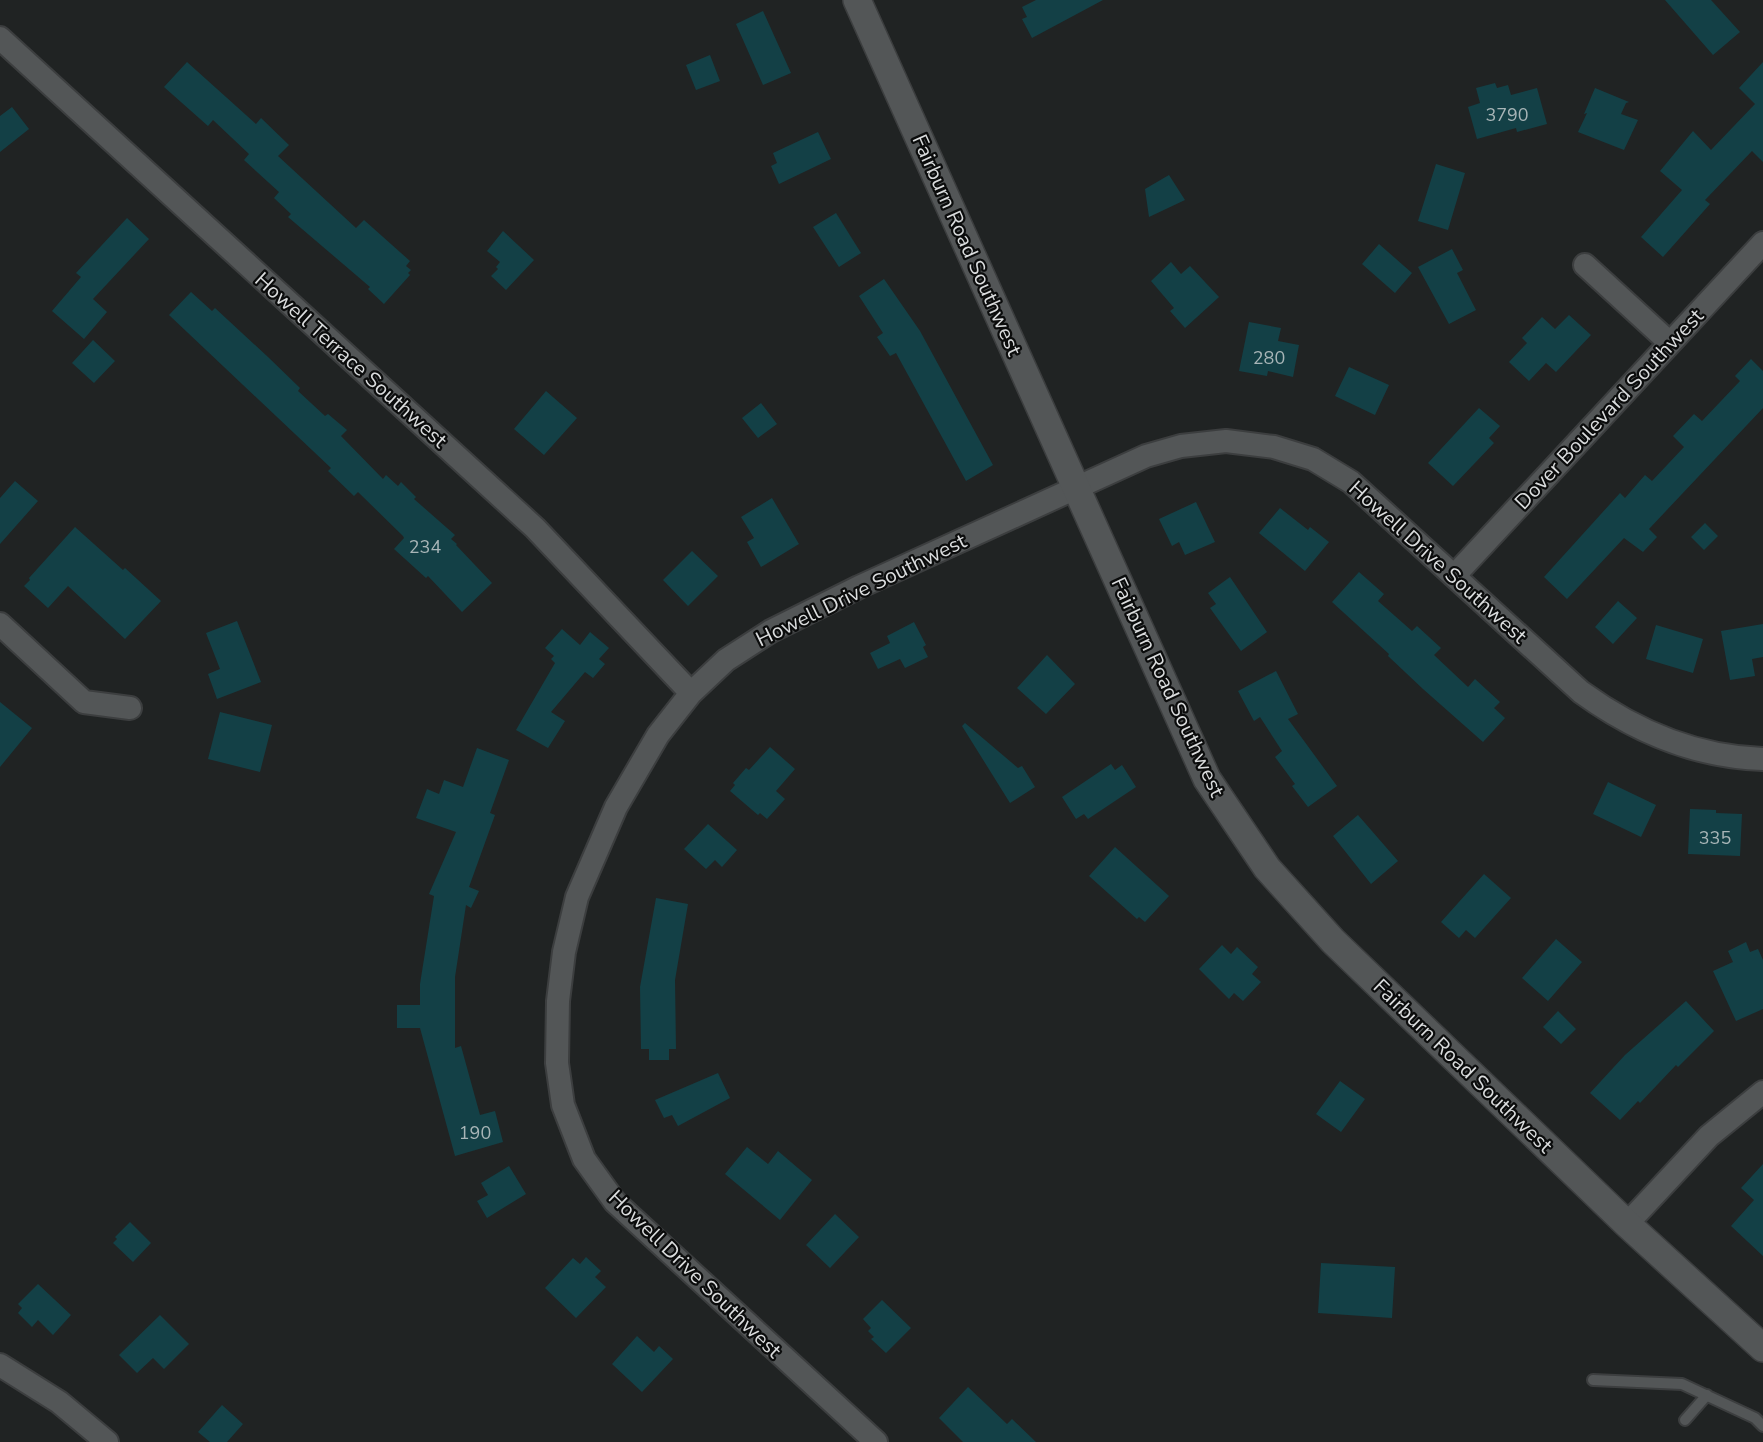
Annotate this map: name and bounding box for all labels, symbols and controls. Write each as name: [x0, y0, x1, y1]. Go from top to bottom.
house number: 3790: [1485, 103, 1529, 127]
street label: Fairburn Road Southwest: [906, 130, 1029, 361]
street label: Howell Terrace Southwest: [249, 266, 454, 454]
street label: Dover Boulevard Southwest: [1508, 302, 1710, 515]
house number: 280: [1253, 346, 1285, 370]
street label: Howell Drive Southwest: [1343, 474, 1534, 650]
street label: Howell Drive Southwest: [751, 527, 971, 653]
house number: 234: [409, 535, 441, 559]
street label: Fairburn Road Southwest: [1105, 573, 1232, 802]
house number: 335: [1699, 826, 1731, 850]
street label: Fairburn Road Southwest: [1367, 973, 1559, 1160]
house number: 190: [459, 1121, 491, 1145]
street label: Howell Drive Southwest: [602, 1184, 788, 1365]

